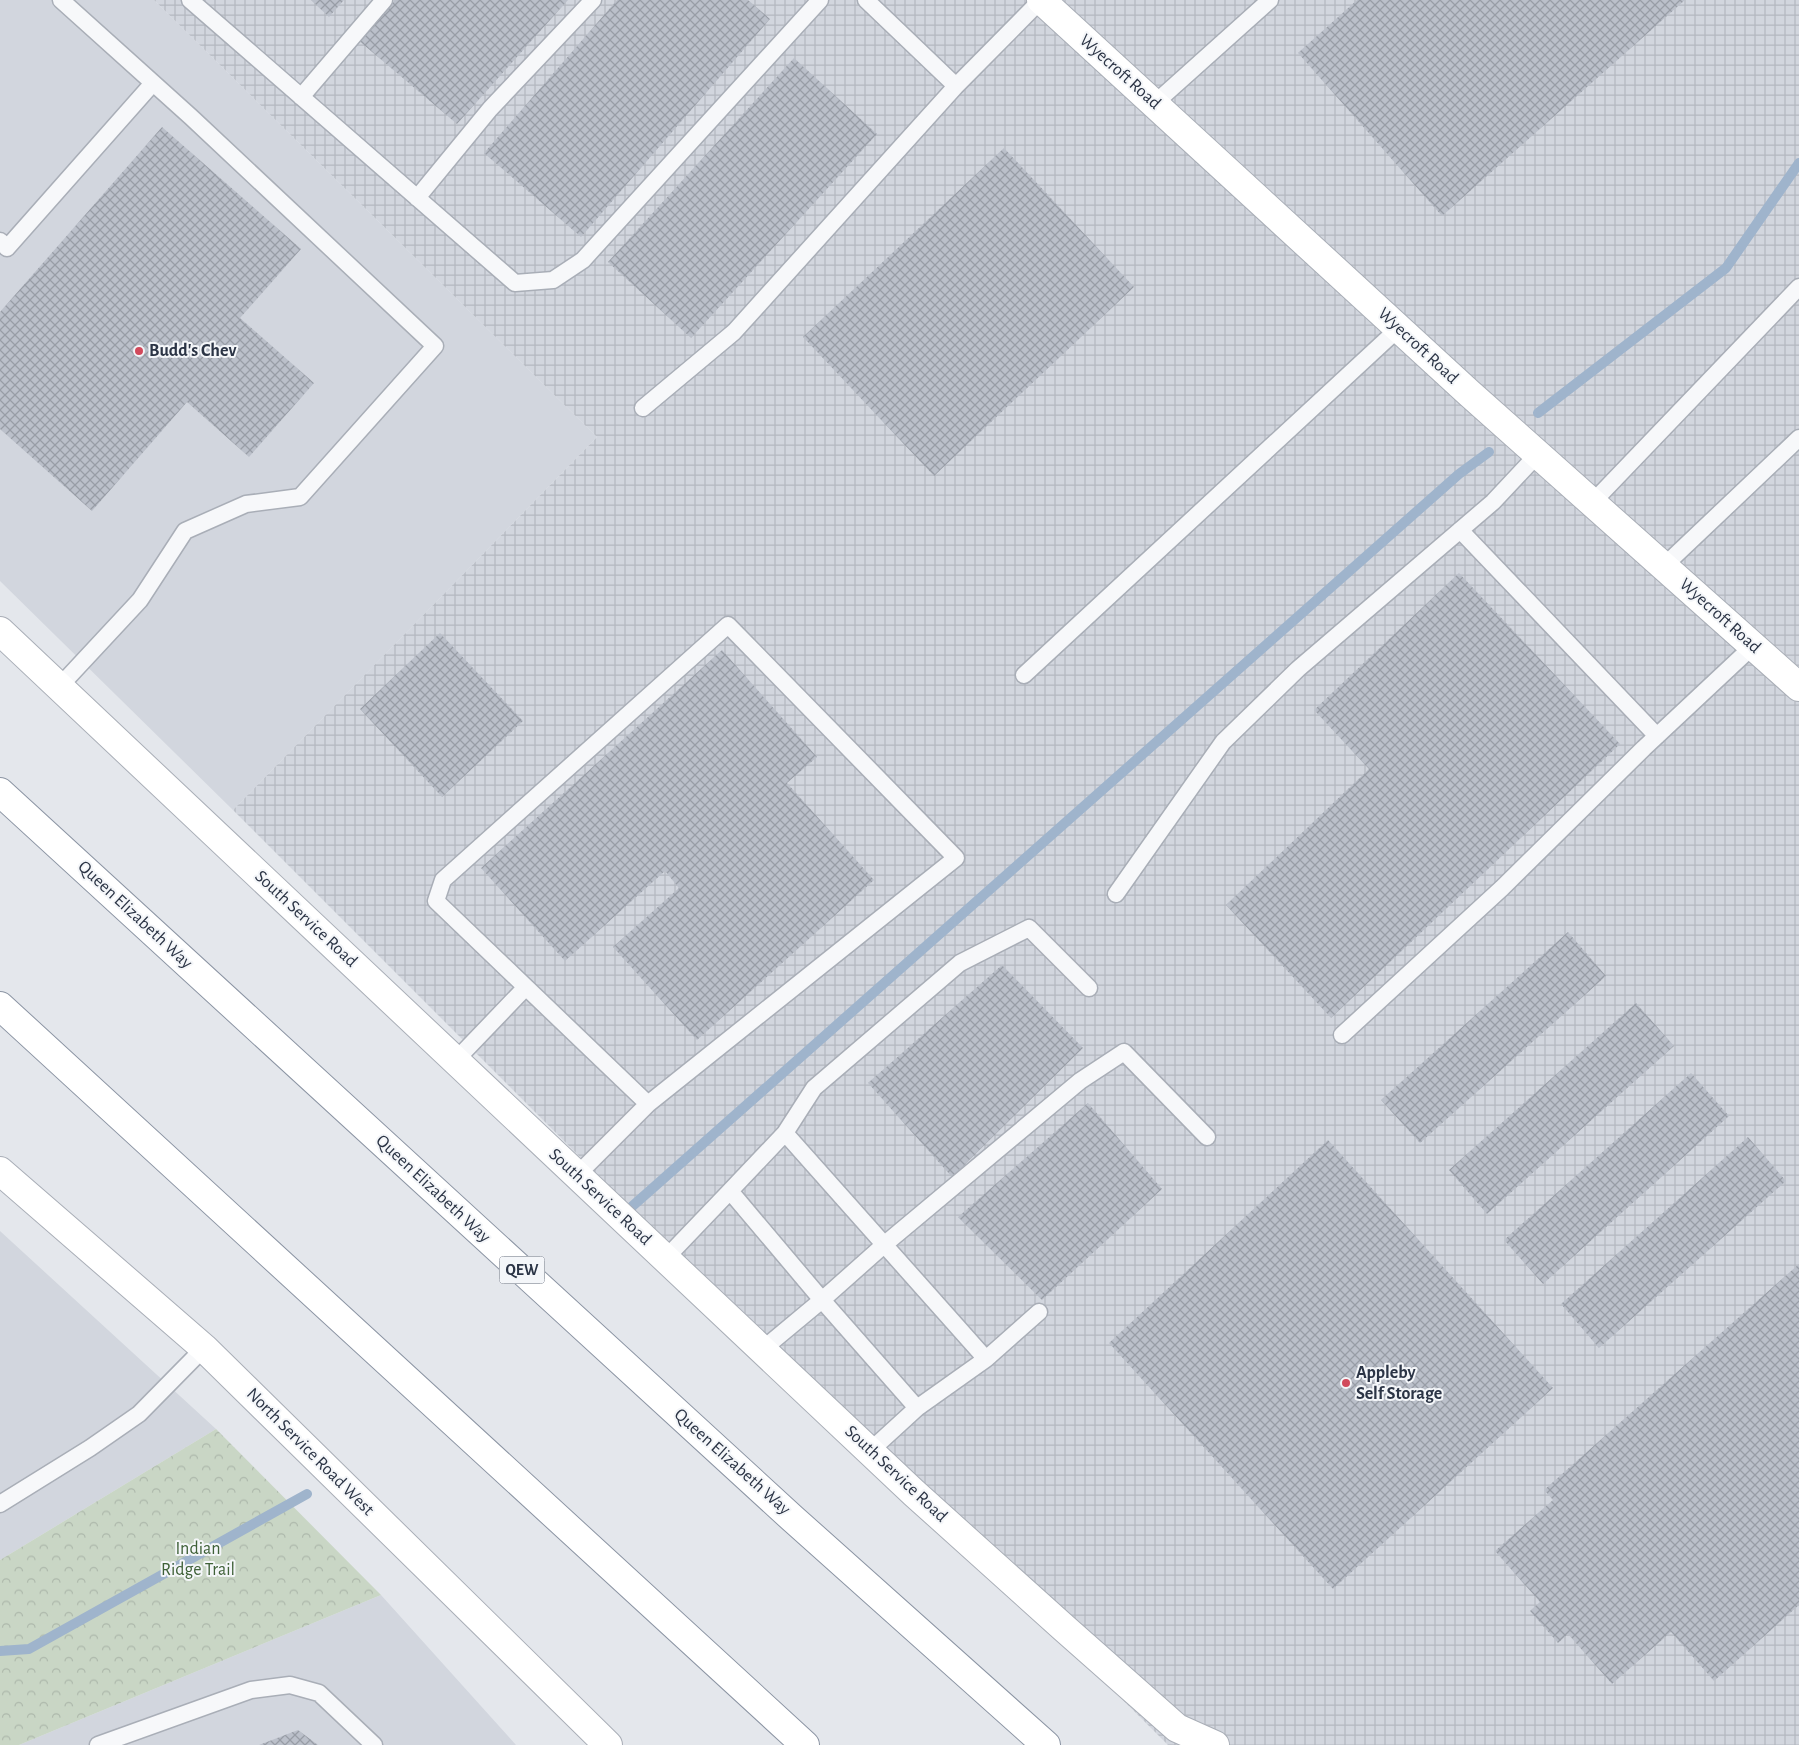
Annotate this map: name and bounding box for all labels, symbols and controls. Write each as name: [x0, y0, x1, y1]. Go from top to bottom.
street label: Wyecroft Road: [1076, 31, 1164, 113]
street label: Wyecroft Road: [1374, 304, 1462, 388]
place label: Budd's Chev: [149, 342, 236, 360]
marker: Budd's Chev: [133, 345, 145, 357]
street label: Wyecroft Road: [1676, 575, 1764, 657]
street label: Queen Elizabeth Way: [74, 858, 196, 973]
street label: South Service Road: [251, 867, 361, 971]
street label: Queen Elizabeth Way: [372, 1132, 494, 1247]
street label: South Service Road: [545, 1145, 655, 1249]
road number: QEW: [500, 1256, 544, 1284]
place label: Appleby Self Storage: [1356, 1364, 1442, 1403]
marker: Appleby Self Storage: [1340, 1377, 1352, 1389]
street label: North Service Road West: [243, 1385, 377, 1519]
street label: Queen Elizabeth Way: [671, 1405, 794, 1519]
street label: South Service Road: [841, 1422, 951, 1526]
park label: Indian Ridge Trail: [161, 1540, 235, 1579]

